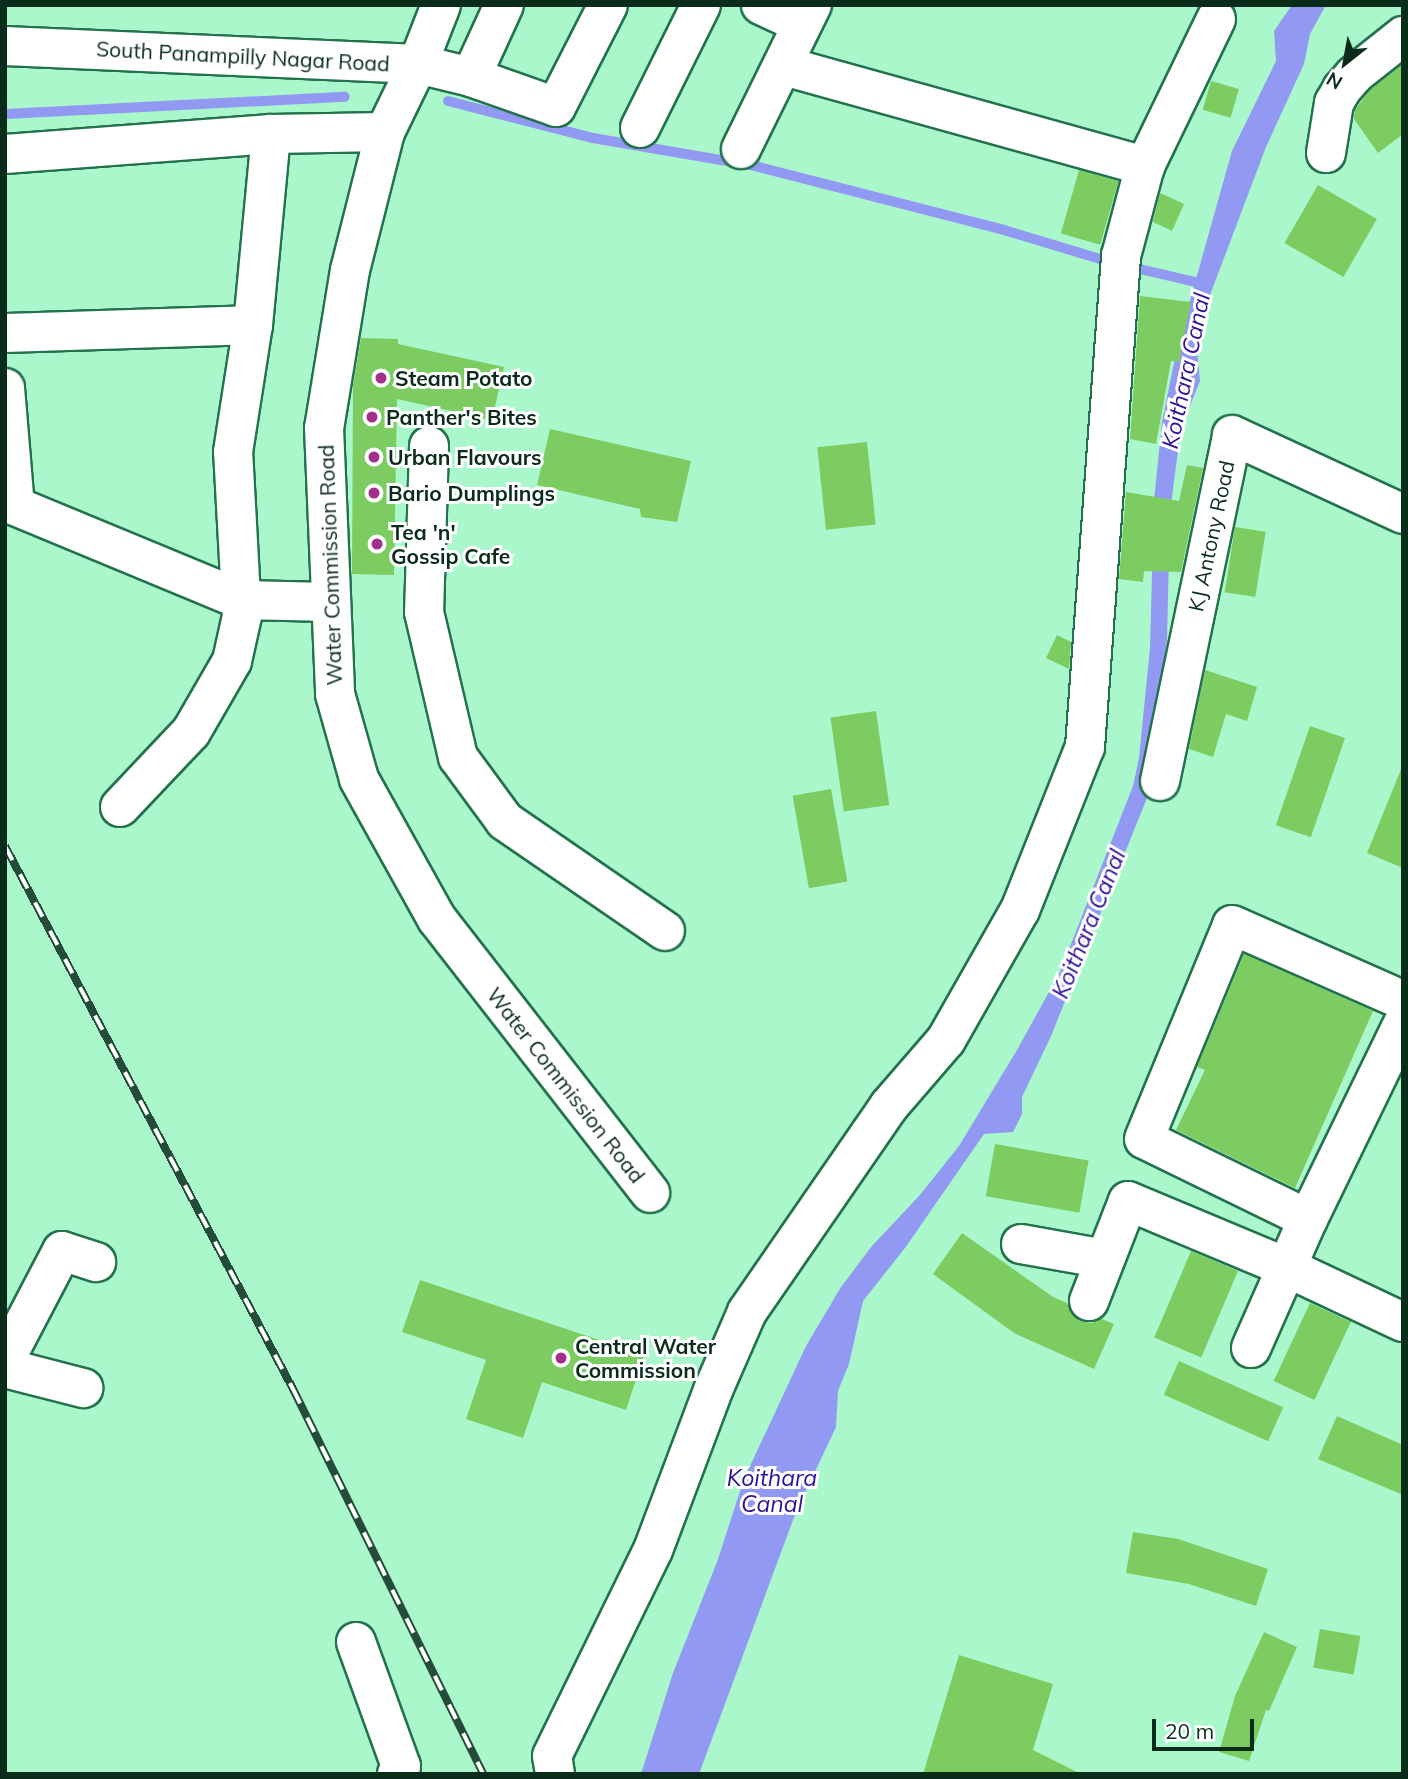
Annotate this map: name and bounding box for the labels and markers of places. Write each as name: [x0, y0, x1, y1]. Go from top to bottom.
place label: Steam Potato: [395, 365, 533, 391]
marker: Steam Potato: [373, 370, 389, 386]
place label: Panther's Bites: [386, 404, 537, 430]
marker: Panther's Bites: [364, 409, 380, 425]
place label: Urban Flavours: [388, 444, 541, 470]
marker: Urban Flavours: [366, 449, 382, 465]
place label: Bario Dumplings: [388, 480, 555, 506]
marker: Bario Dumplings: [366, 485, 382, 501]
place label: Tea 'n' Gossip Cafe: [391, 519, 510, 569]
marker: Tea 'n' Gossip Cafe: [369, 536, 385, 552]
place label: Central Water Commission: [575, 1333, 716, 1383]
marker: Central Water Commission: [553, 1350, 569, 1366]

